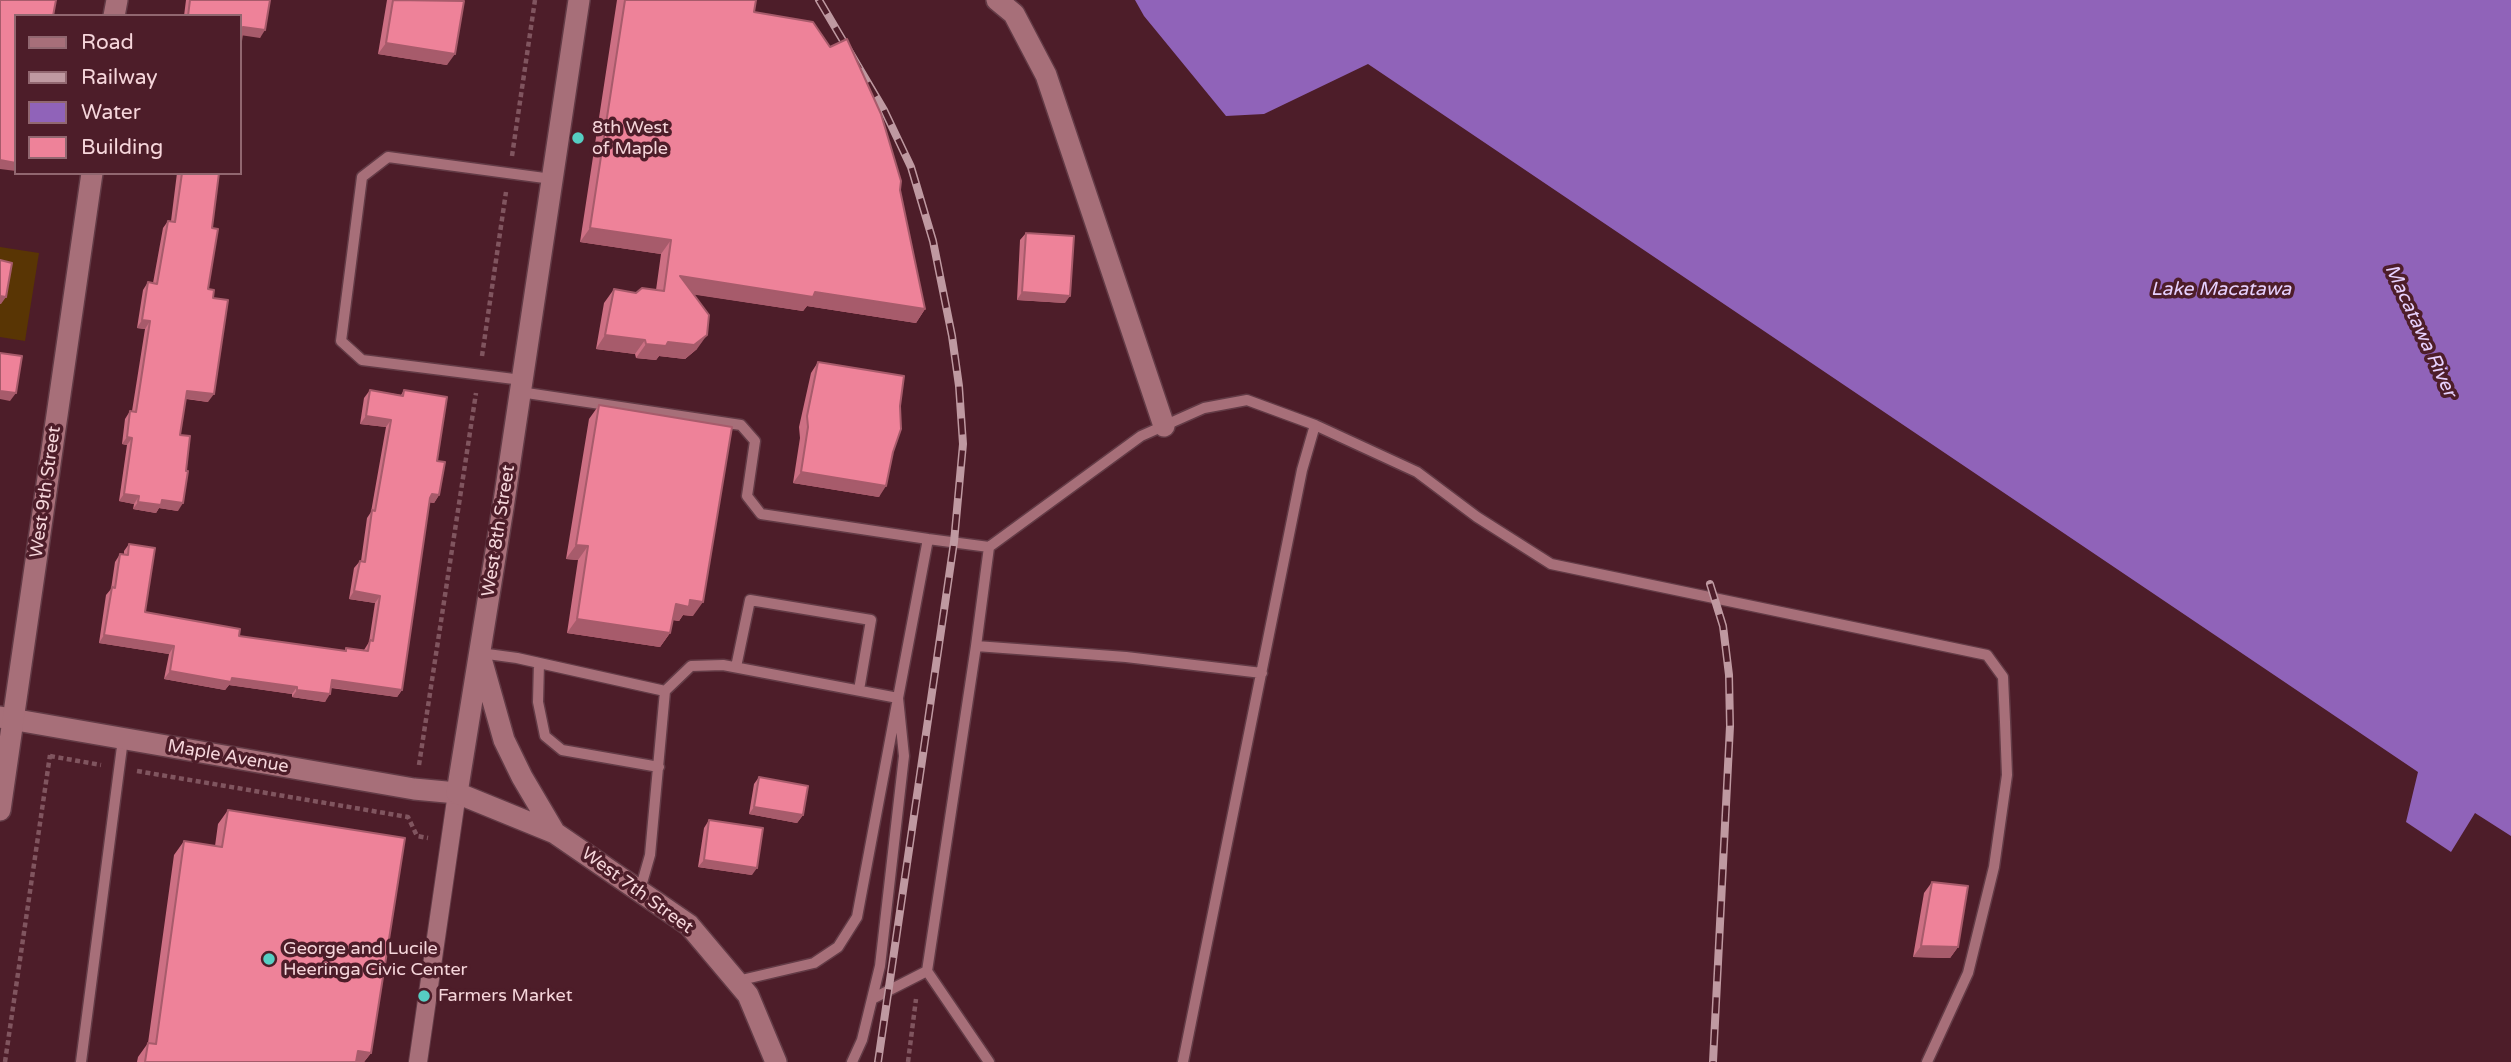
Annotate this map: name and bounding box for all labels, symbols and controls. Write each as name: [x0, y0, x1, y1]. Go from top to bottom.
legend: [14, 14, 242, 175]
text: Road: [81, 30, 134, 55]
text: Railway: [81, 65, 158, 90]
text: Water: [81, 100, 141, 125]
place label: 8th West of Maple: [592, 117, 669, 160]
marker: 8th West of Maple: [570, 130, 586, 146]
text: Building: [81, 135, 163, 160]
water label: Macatawa River: [2379, 261, 2461, 401]
water label: Lake Macatawa: [2151, 279, 2291, 301]
street label: West 9th Street: [26, 425, 66, 559]
street label: West 8th Street: [478, 464, 520, 598]
street label: Maple Avenue: [166, 736, 290, 778]
street label: West 7th Street: [577, 843, 697, 939]
place label: George and Lucile Heeringa Civic Center: [283, 938, 467, 981]
marker: George and Lucile Heeringa Civic Center: [261, 951, 277, 967]
place label: Farmers Market: [438, 985, 573, 1007]
marker: Farmers Market: [416, 988, 432, 1004]

